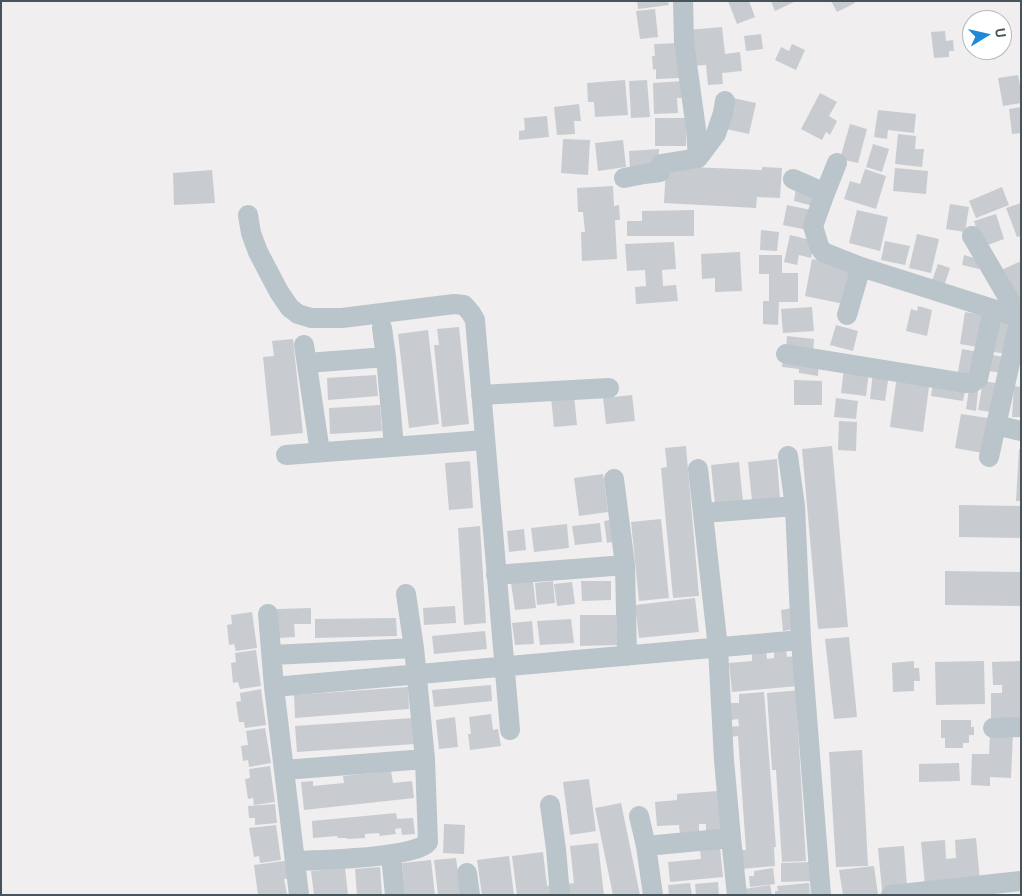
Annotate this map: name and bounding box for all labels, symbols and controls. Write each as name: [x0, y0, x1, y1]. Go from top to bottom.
north arrow: [962, 10, 1012, 60]
text: U: [992, 27, 1009, 39]

